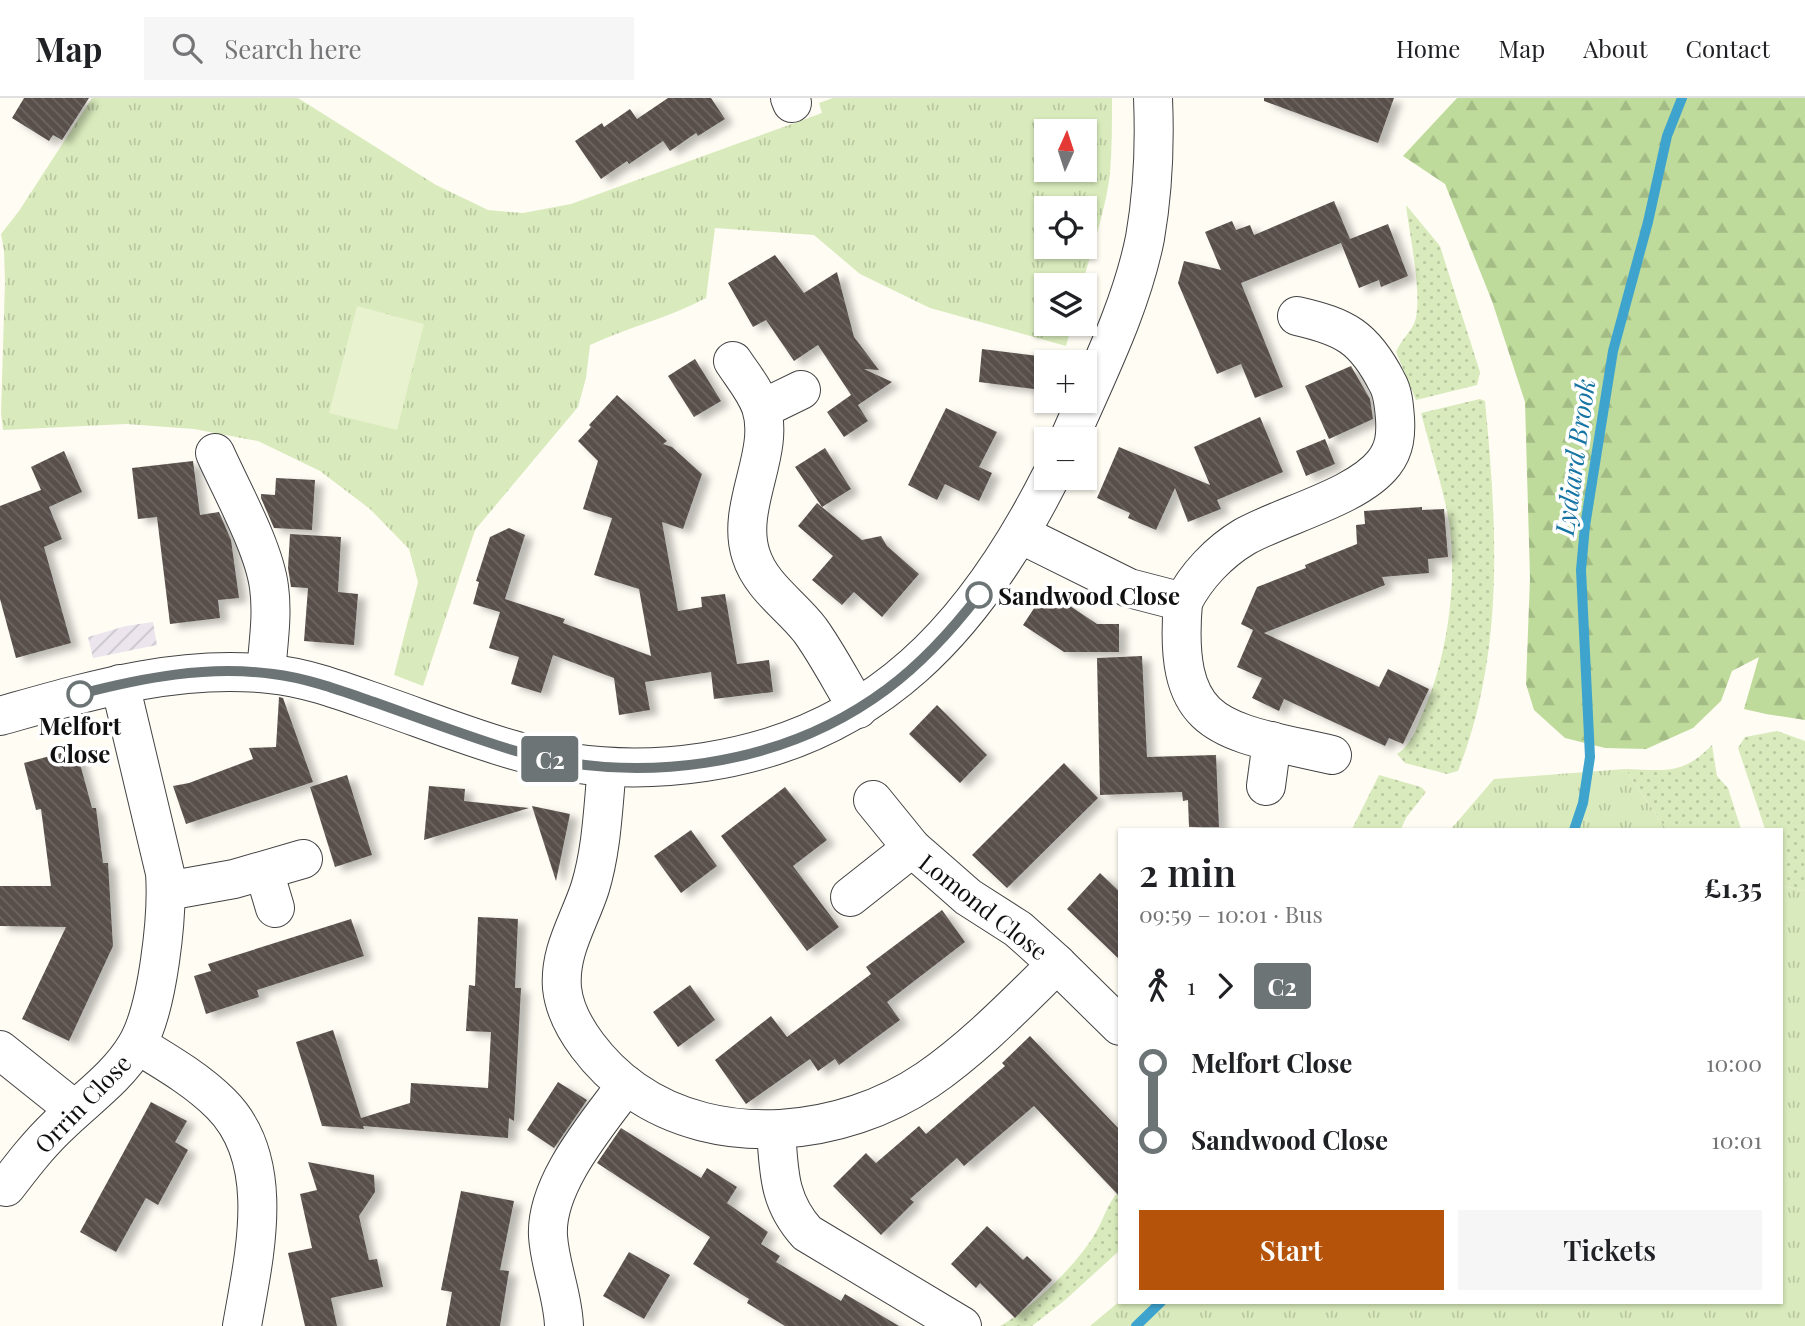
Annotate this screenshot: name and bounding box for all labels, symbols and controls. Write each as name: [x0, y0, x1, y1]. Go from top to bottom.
search box: [144, 17, 634, 80]
text: Map: [35, 26, 102, 70]
icon: search: [168, 29, 206, 67]
text: Search here: [224, 31, 362, 66]
text: Home: [1396, 32, 1460, 64]
text: Map: [1498, 32, 1545, 64]
text: About: [1583, 32, 1647, 64]
text: Contact: [1685, 32, 1770, 64]
north arrow: [1034, 119, 1097, 182]
map controls: [1034, 119, 1097, 490]
button: locate: [1034, 196, 1097, 259]
button: layers: [1034, 273, 1097, 336]
button: +: [1034, 350, 1097, 413]
water label: Lydiard Brook: [1546, 377, 1602, 538]
button: −: [1034, 427, 1097, 490]
place label: Sandwood Close: [998, 579, 1180, 611]
marker: Sandwood Close: [966, 582, 992, 608]
marker: Melfort Close: [67, 681, 93, 707]
place label: Melfort Close: [39, 709, 122, 769]
line badge: C2: [518, 736, 582, 782]
text: C2: [535, 743, 565, 775]
street label: Lomond Close: [913, 846, 1055, 966]
text: 2 min: [1139, 846, 1236, 897]
text: £1.35: [1704, 870, 1762, 905]
text: 09:59 – 10:01 · Bus: [1139, 898, 1323, 929]
icon: walk: [1139, 967, 1177, 1005]
icon: forward: [1206, 967, 1244, 1005]
text: 1: [1187, 970, 1196, 1001]
text: C2: [1268, 970, 1297, 1002]
text: Melfort Close: [1191, 1045, 1352, 1080]
street label: Orrin Close: [27, 1047, 137, 1159]
text: 10:00: [1706, 1047, 1762, 1078]
text: Sandwood Close: [1191, 1122, 1388, 1157]
text: 10:01: [1711, 1124, 1762, 1155]
button: Start: [1139, 1210, 1444, 1290]
button: Tickets: [1458, 1210, 1762, 1290]

